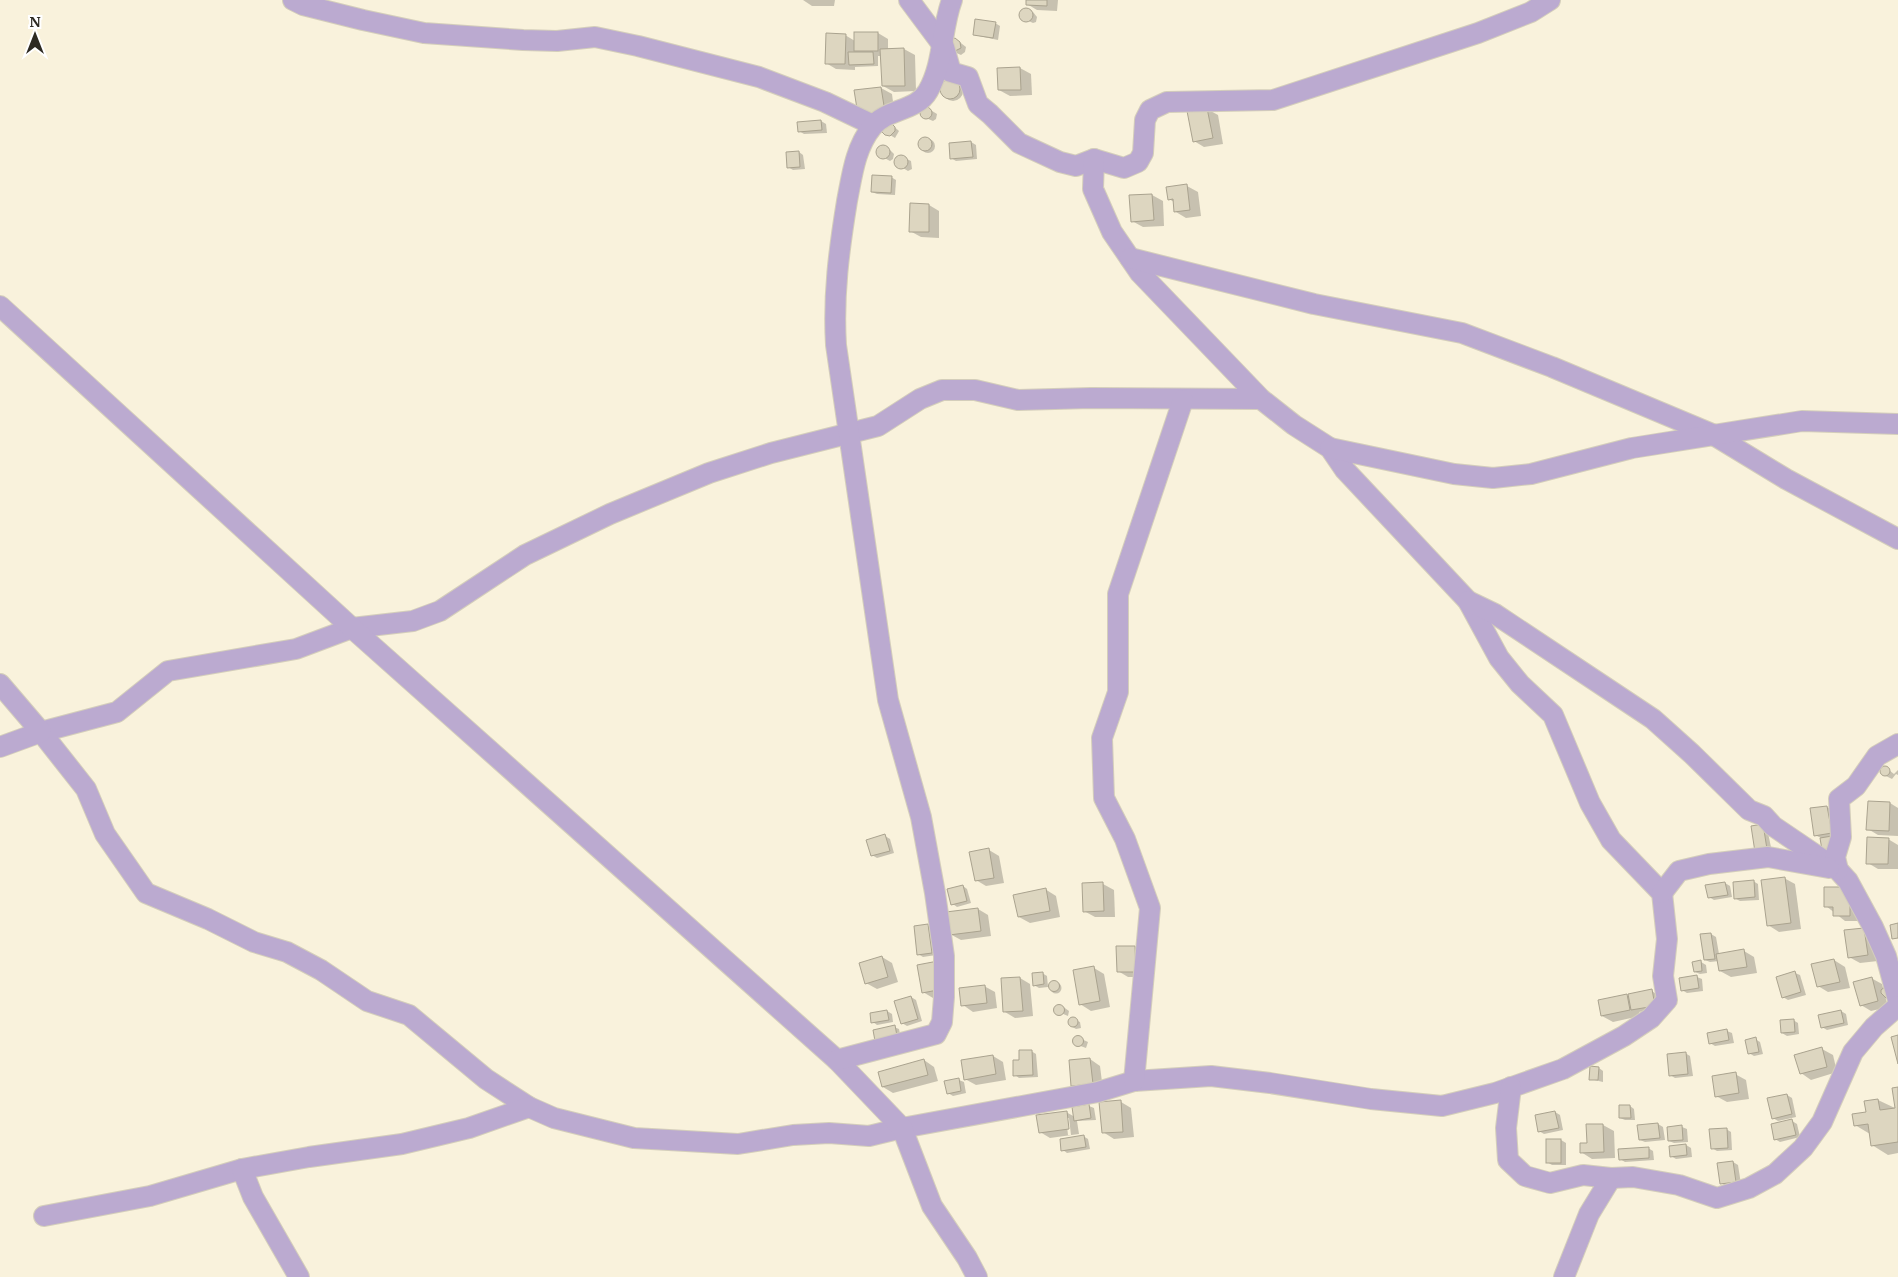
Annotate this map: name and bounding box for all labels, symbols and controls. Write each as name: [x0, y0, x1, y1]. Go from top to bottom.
north arrow: [10, 10, 60, 60]
text: N: [29, 13, 41, 31]

